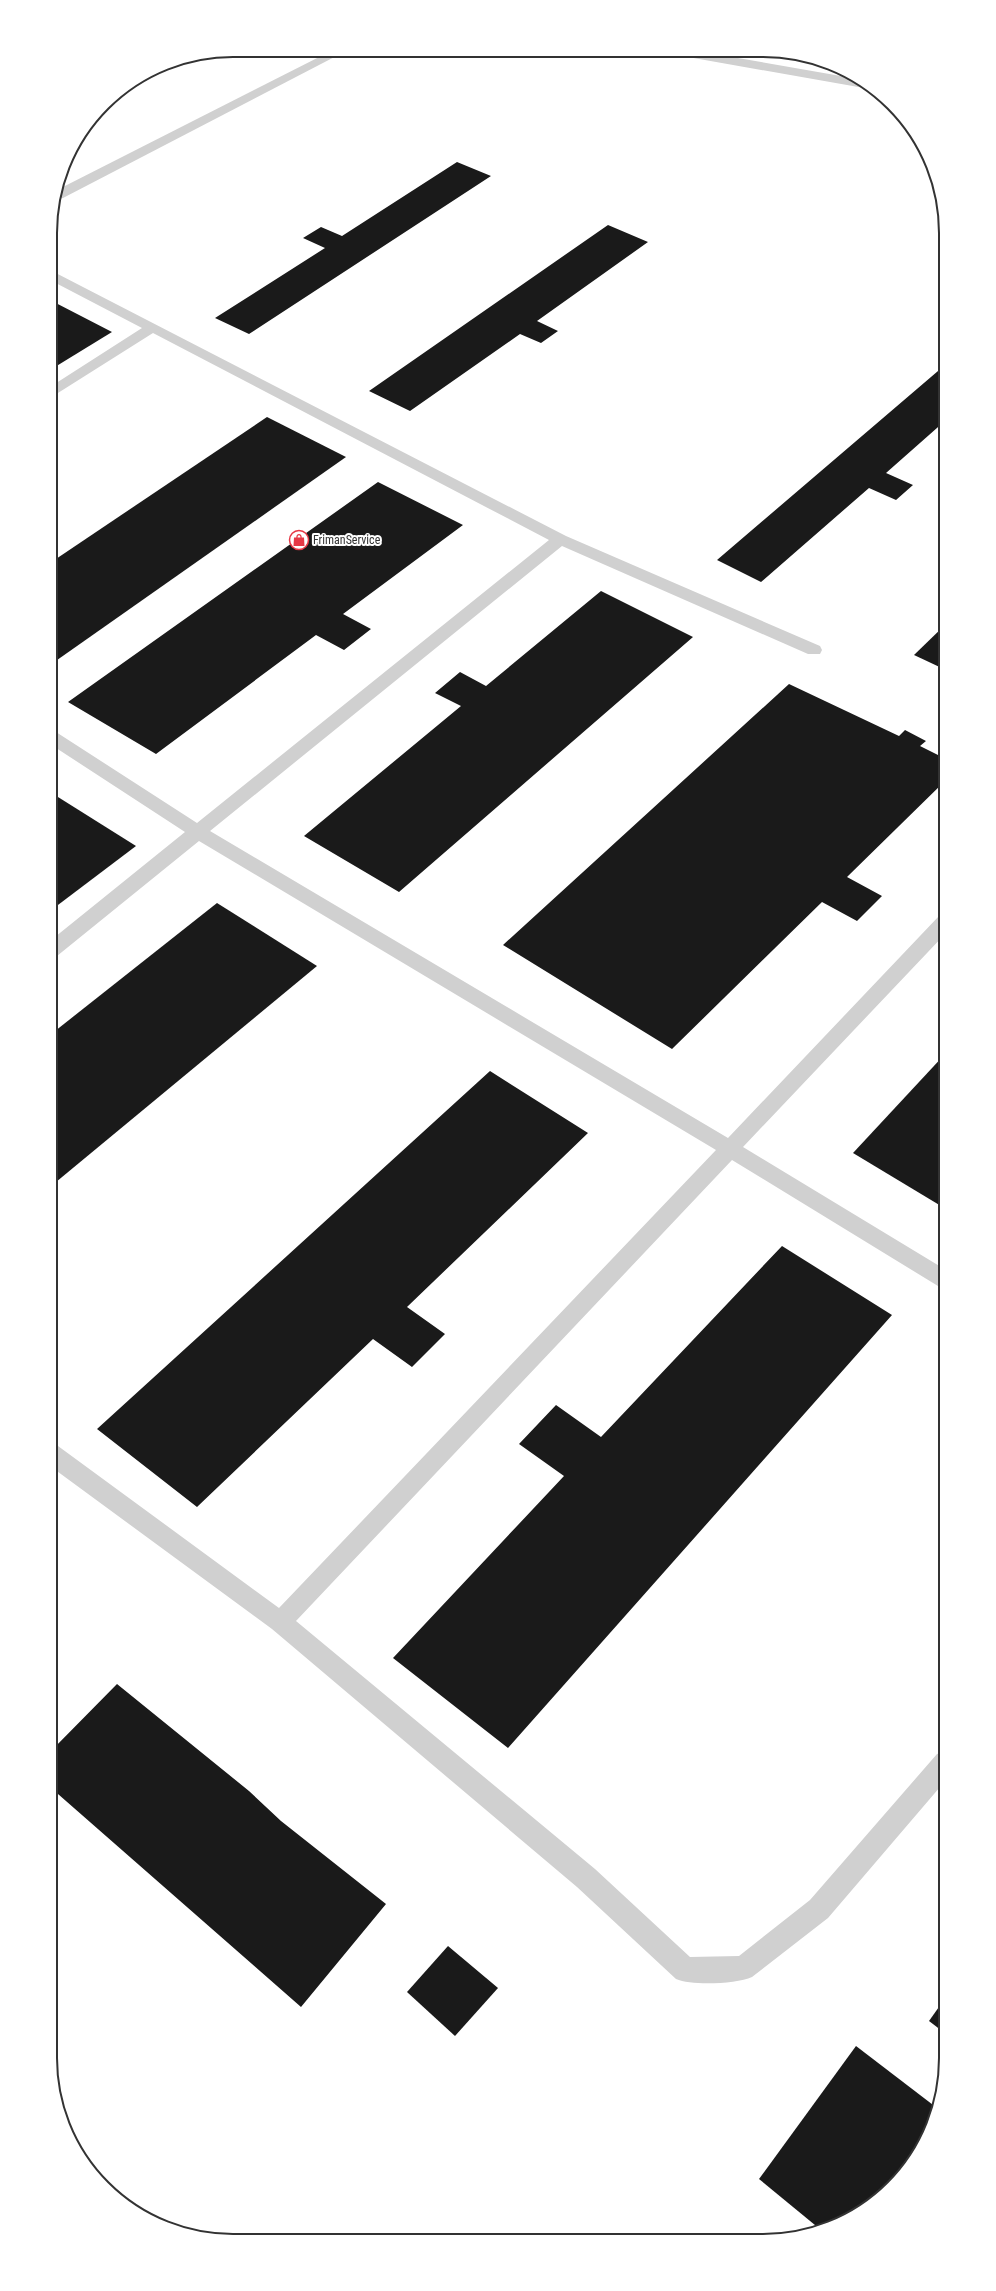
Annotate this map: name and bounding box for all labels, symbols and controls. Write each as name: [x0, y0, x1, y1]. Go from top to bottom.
shop icon: FrimanService: [288, 529, 310, 551]
place label: FrimanService: [313, 533, 381, 547]

